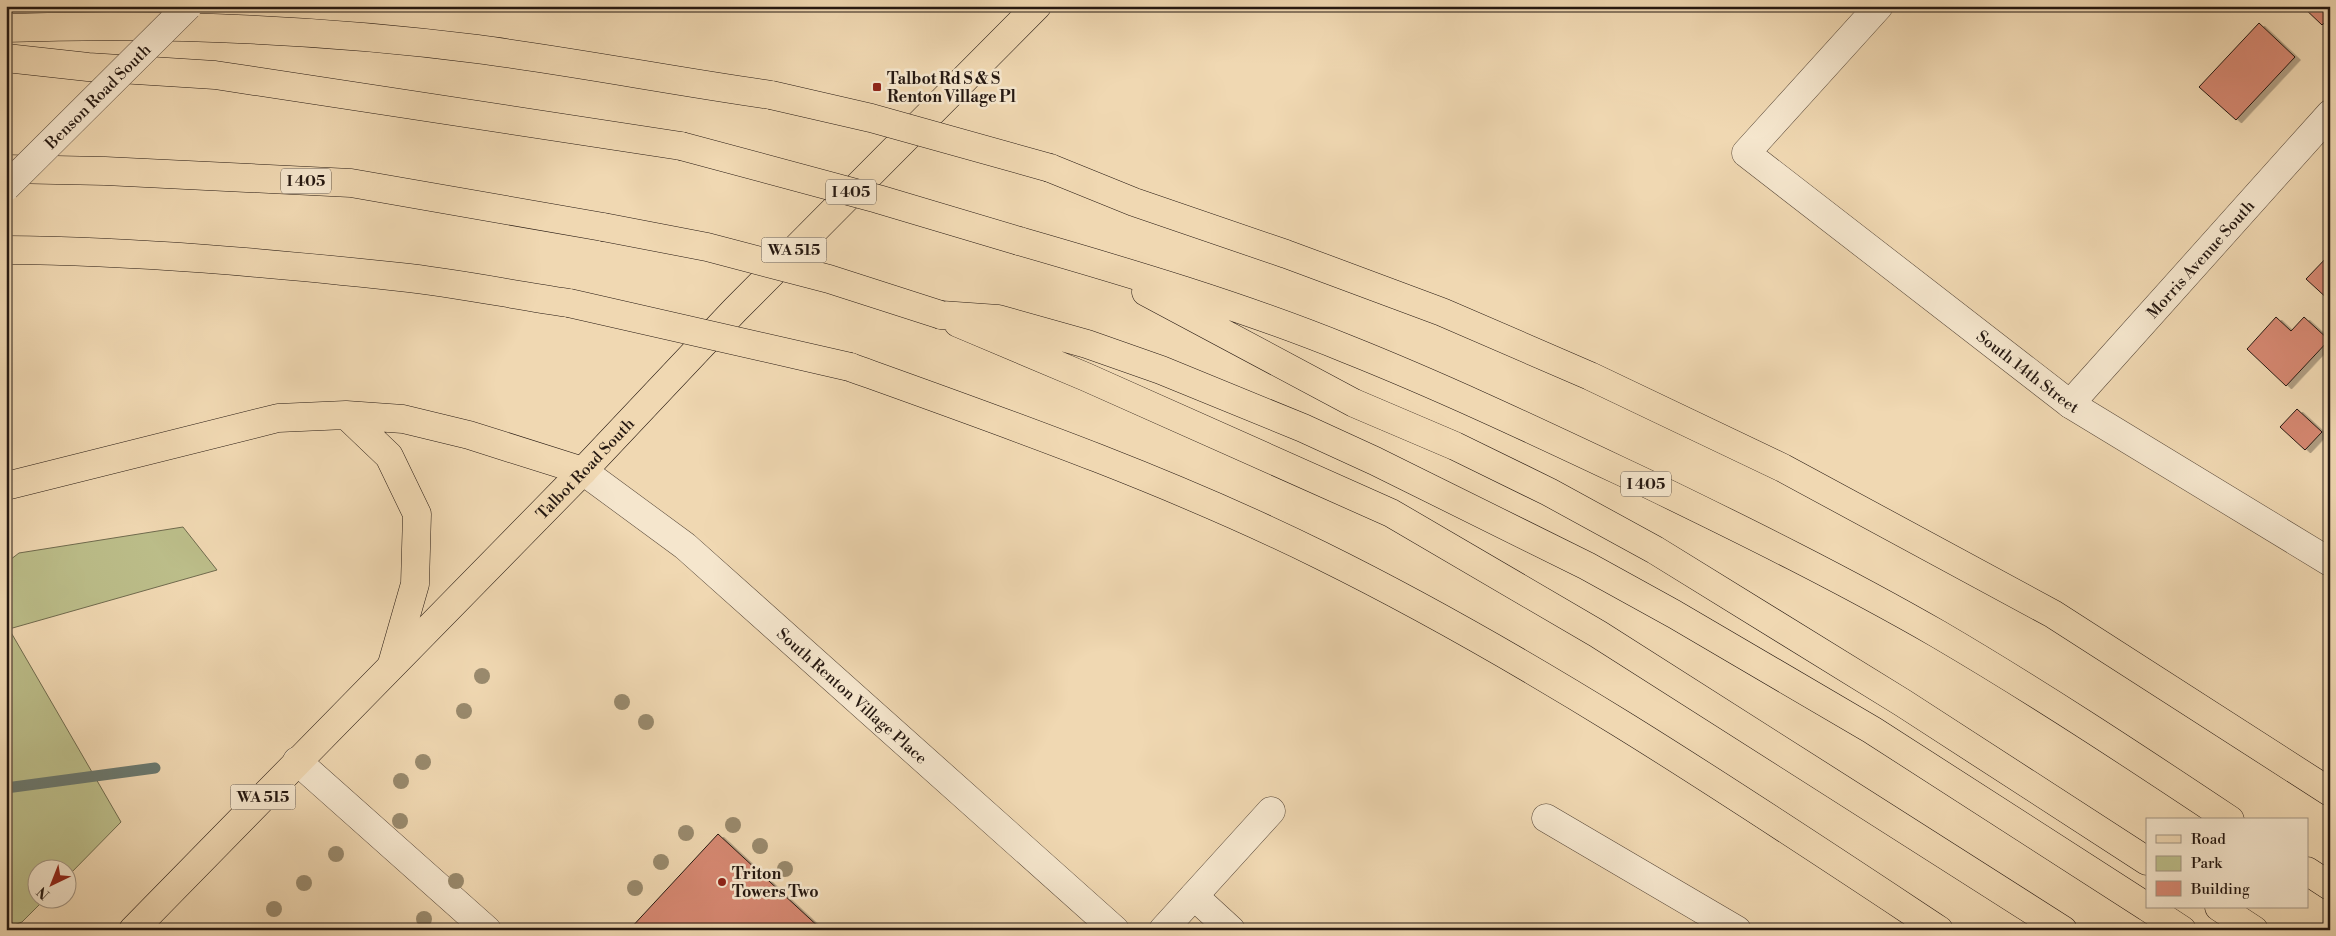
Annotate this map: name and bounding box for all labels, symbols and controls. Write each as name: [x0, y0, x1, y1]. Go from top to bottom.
street label: Benson Road South: [40, 40, 156, 154]
place label: Talbot Rd S & S Renton Village Pl: [887, 69, 1016, 107]
marker: Talbot Rd S & S Renton Village Pl: [871, 81, 883, 93]
road number: I 405: [281, 168, 331, 194]
road number: I 405: [826, 180, 876, 204]
street label: Morris Avenue South: [2143, 196, 2259, 323]
road number: WA 515: [762, 238, 826, 262]
street label: South 14th Street: [1972, 326, 2083, 418]
street label: Talbot Road South: [532, 414, 639, 524]
road number: I 405: [1621, 472, 1671, 496]
street label: South Renton Village Place: [772, 624, 931, 769]
road number: WA 515: [230, 784, 296, 810]
legend: [2146, 818, 2308, 908]
text: Road: [2191, 830, 2226, 849]
text: Park: [2191, 854, 2223, 873]
north arrow: [28, 858, 78, 908]
place label: Triton Towers Two: [732, 864, 819, 902]
marker: Triton Towers Two: [716, 876, 728, 888]
text: Building: [2190, 880, 2250, 899]
text: N: [34, 882, 54, 903]

